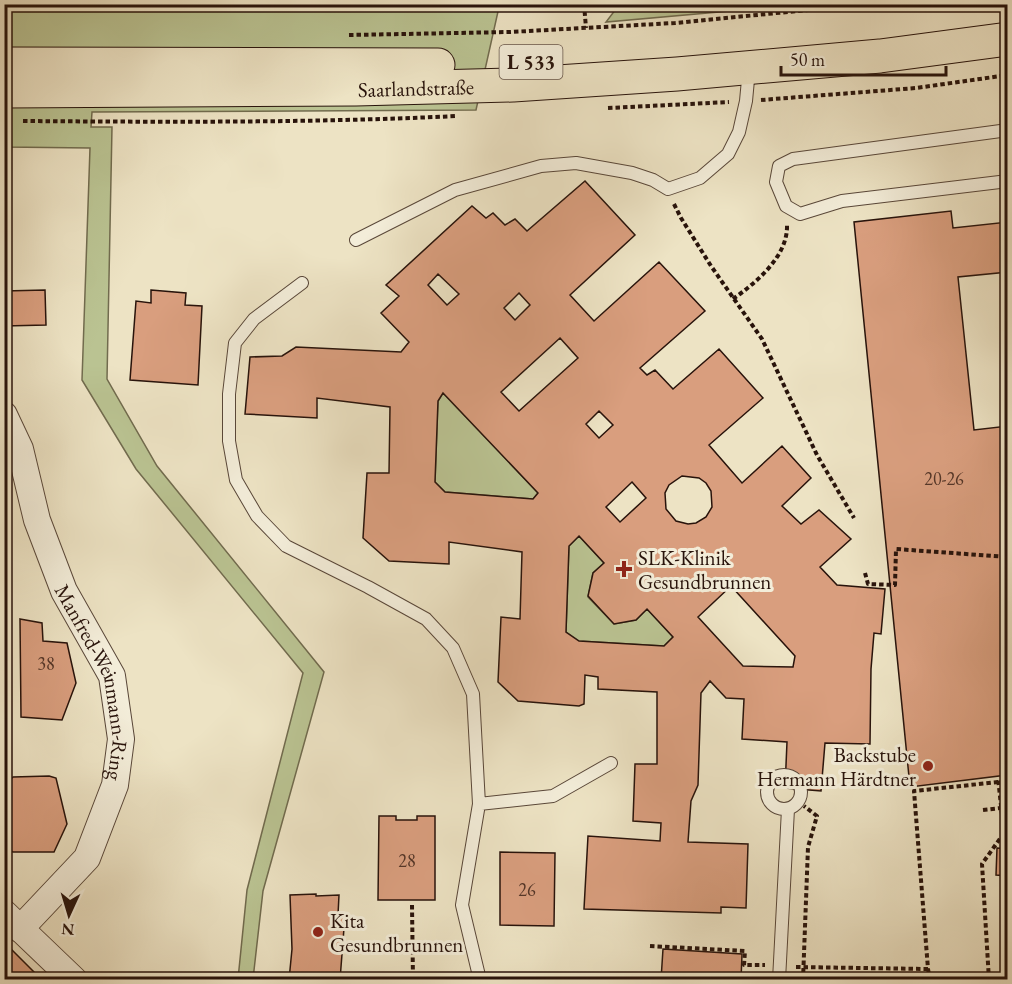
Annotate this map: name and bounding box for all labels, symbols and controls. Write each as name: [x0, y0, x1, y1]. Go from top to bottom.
scale bar: [781, 39, 946, 77]
road number: L 533: [500, 45, 562, 79]
text: 50 m: [790, 48, 825, 71]
street label: Saarlandstraße: [357, 72, 474, 102]
house number: 20-26: [924, 467, 964, 490]
place label: SLK-Klinik Gesundbrunnen: [638, 544, 771, 595]
marker: SLK-Klinik Gesundbrunnen: [615, 560, 633, 578]
street label: Manfred-Weinmann-Ring: [49, 579, 135, 783]
house number: 38: [37, 652, 55, 675]
place label: Backstube Hermann Härdtner: [757, 741, 916, 792]
marker: Backstube Hermann Härdtner: [921, 759, 935, 773]
house number: 28: [398, 849, 416, 872]
house number: 26: [518, 878, 536, 901]
north arrow: [39, 885, 99, 945]
place label: Kita Gesundbrunnen: [330, 907, 463, 958]
text: N: [61, 919, 75, 940]
marker: Kita Gesundbrunnen: [311, 925, 325, 939]

